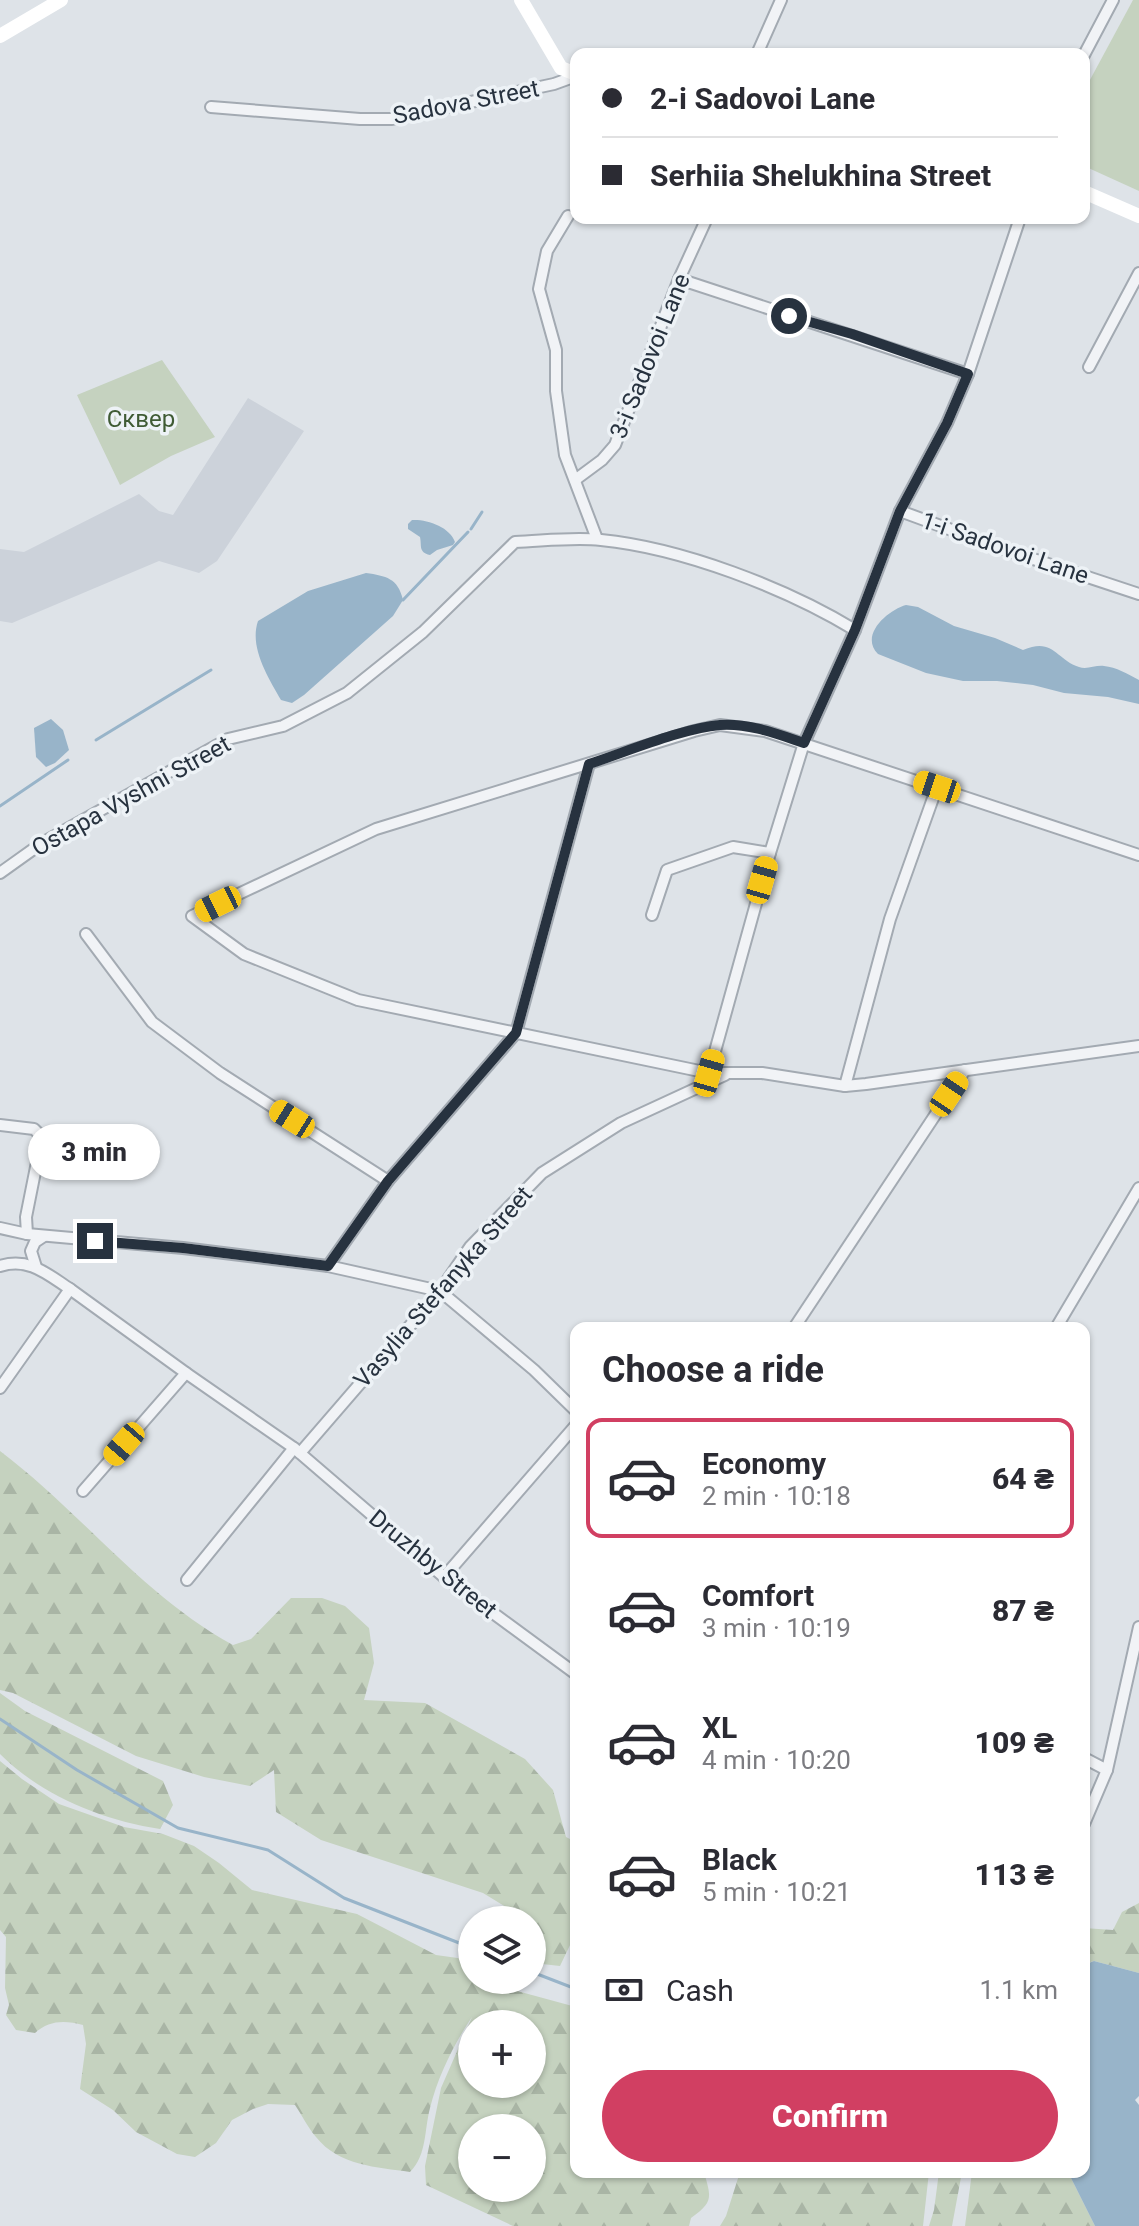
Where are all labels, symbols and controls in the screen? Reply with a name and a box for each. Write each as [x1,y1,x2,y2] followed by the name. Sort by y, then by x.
[391,74,542,130] street label: Sadova Street
[650,81,875,116] text: 2-i Sadovoi Lane
[650,158,991,193] text: Serhiia Shelukhina Street
[604,270,696,442] street label: 3-i Sadovoi Lane
[771,298,807,334] route start
[107,405,175,433] park label: Сквер
[918,506,1092,590] street label: 1-i Sadovoi Lane
[27,730,235,862] street label: Ostapa Vyshni Street
[910,768,964,806] car
[744,854,780,906] car
[191,883,245,925] car
[691,1047,727,1099] car
[926,1067,972,1121] car
[265,1096,319,1142] car
[29,1125,161,1181] callout: 3 min
[61,1137,127,1167] text: 3 min
[348,1181,538,1393] street label: Vasylia Stefanyka Street
[77,1223,113,1259] route end
[602,1349,824,1391] text: Choose a ride
[99,1418,149,1470] car
[606,1442,678,1514] icon: car
[702,1446,826,1481] text: Economy
[992,1461,1054,1496] text: 64 ₴
[702,1481,851,1511] text: 2 min · 10:18
[363,1504,503,1624] street label: Druzhby Street
[606,1574,678,1646] icon: car
[702,1578,814,1613] text: Comfort
[992,1593,1054,1628] text: 87 ₴
[702,1613,851,1643] text: 3 min · 10:19
[606,1706,678,1778] icon: car
[702,1710,737,1745] text: XL
[975,1725,1054,1760] text: 109 ₴
[702,1745,851,1775] text: 4 min · 10:20
[606,1838,678,1910] icon: car
[702,1842,777,1877] text: Black
[975,1857,1054,1892] text: 113 ₴
[702,1877,851,1907] text: 5 min · 10:21
[458,1906,546,2202] map controls
[458,1906,546,1994] button: layers
[602,1968,646,2012] icon: cash
[666,1973,734,2008] text: Cash
[979,1975,1058,2005] text: 1.1 km
[458,2010,546,2098] button: +
[602,2070,1058,2162] button: Confirm
[458,2114,546,2202] button: −

